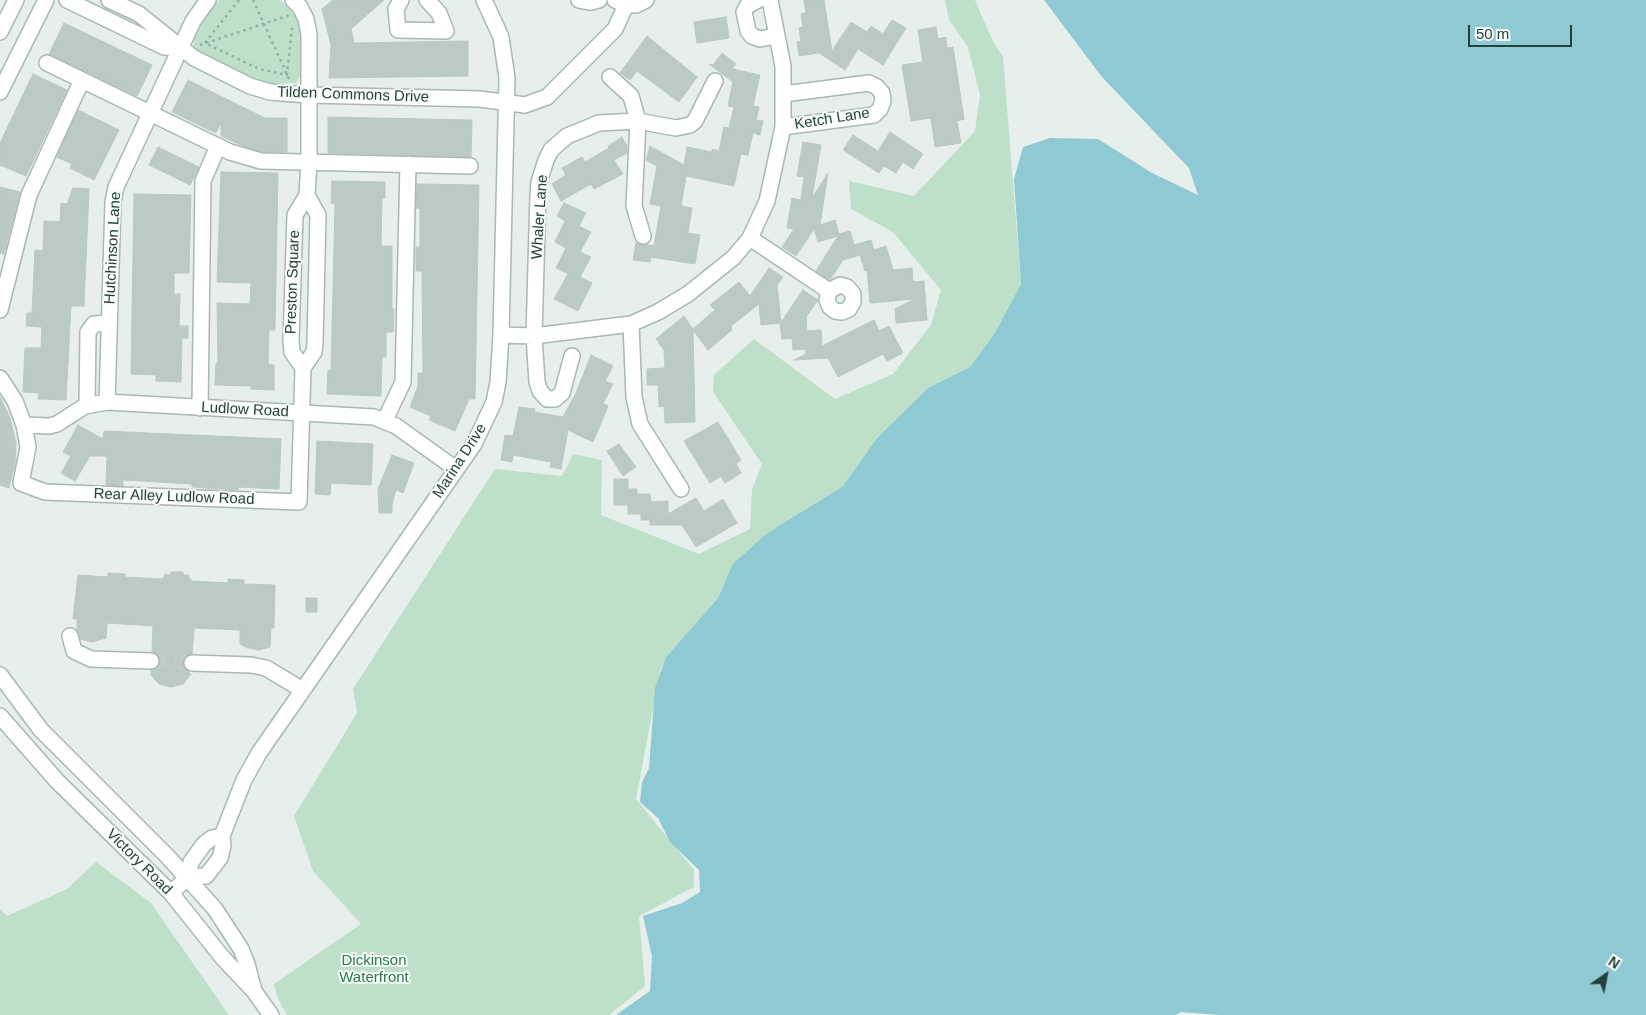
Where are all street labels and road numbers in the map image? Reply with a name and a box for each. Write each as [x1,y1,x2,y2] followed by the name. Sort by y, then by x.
[277,83,429,107] street label: Tilden Commons Drive
[793,104,871,134] street label: Ketch Lane
[528,174,552,260] street label: Whaler Lane
[101,191,125,305] street label: Hutchinson Lane
[282,230,304,334] street label: Preston Square
[201,399,289,421] street label: Ludlow Road
[429,420,491,502] street label: Marina Drive
[93,485,255,509] street label: Rear Alley Ludlow Road
[102,825,176,899] street label: Victory Road

